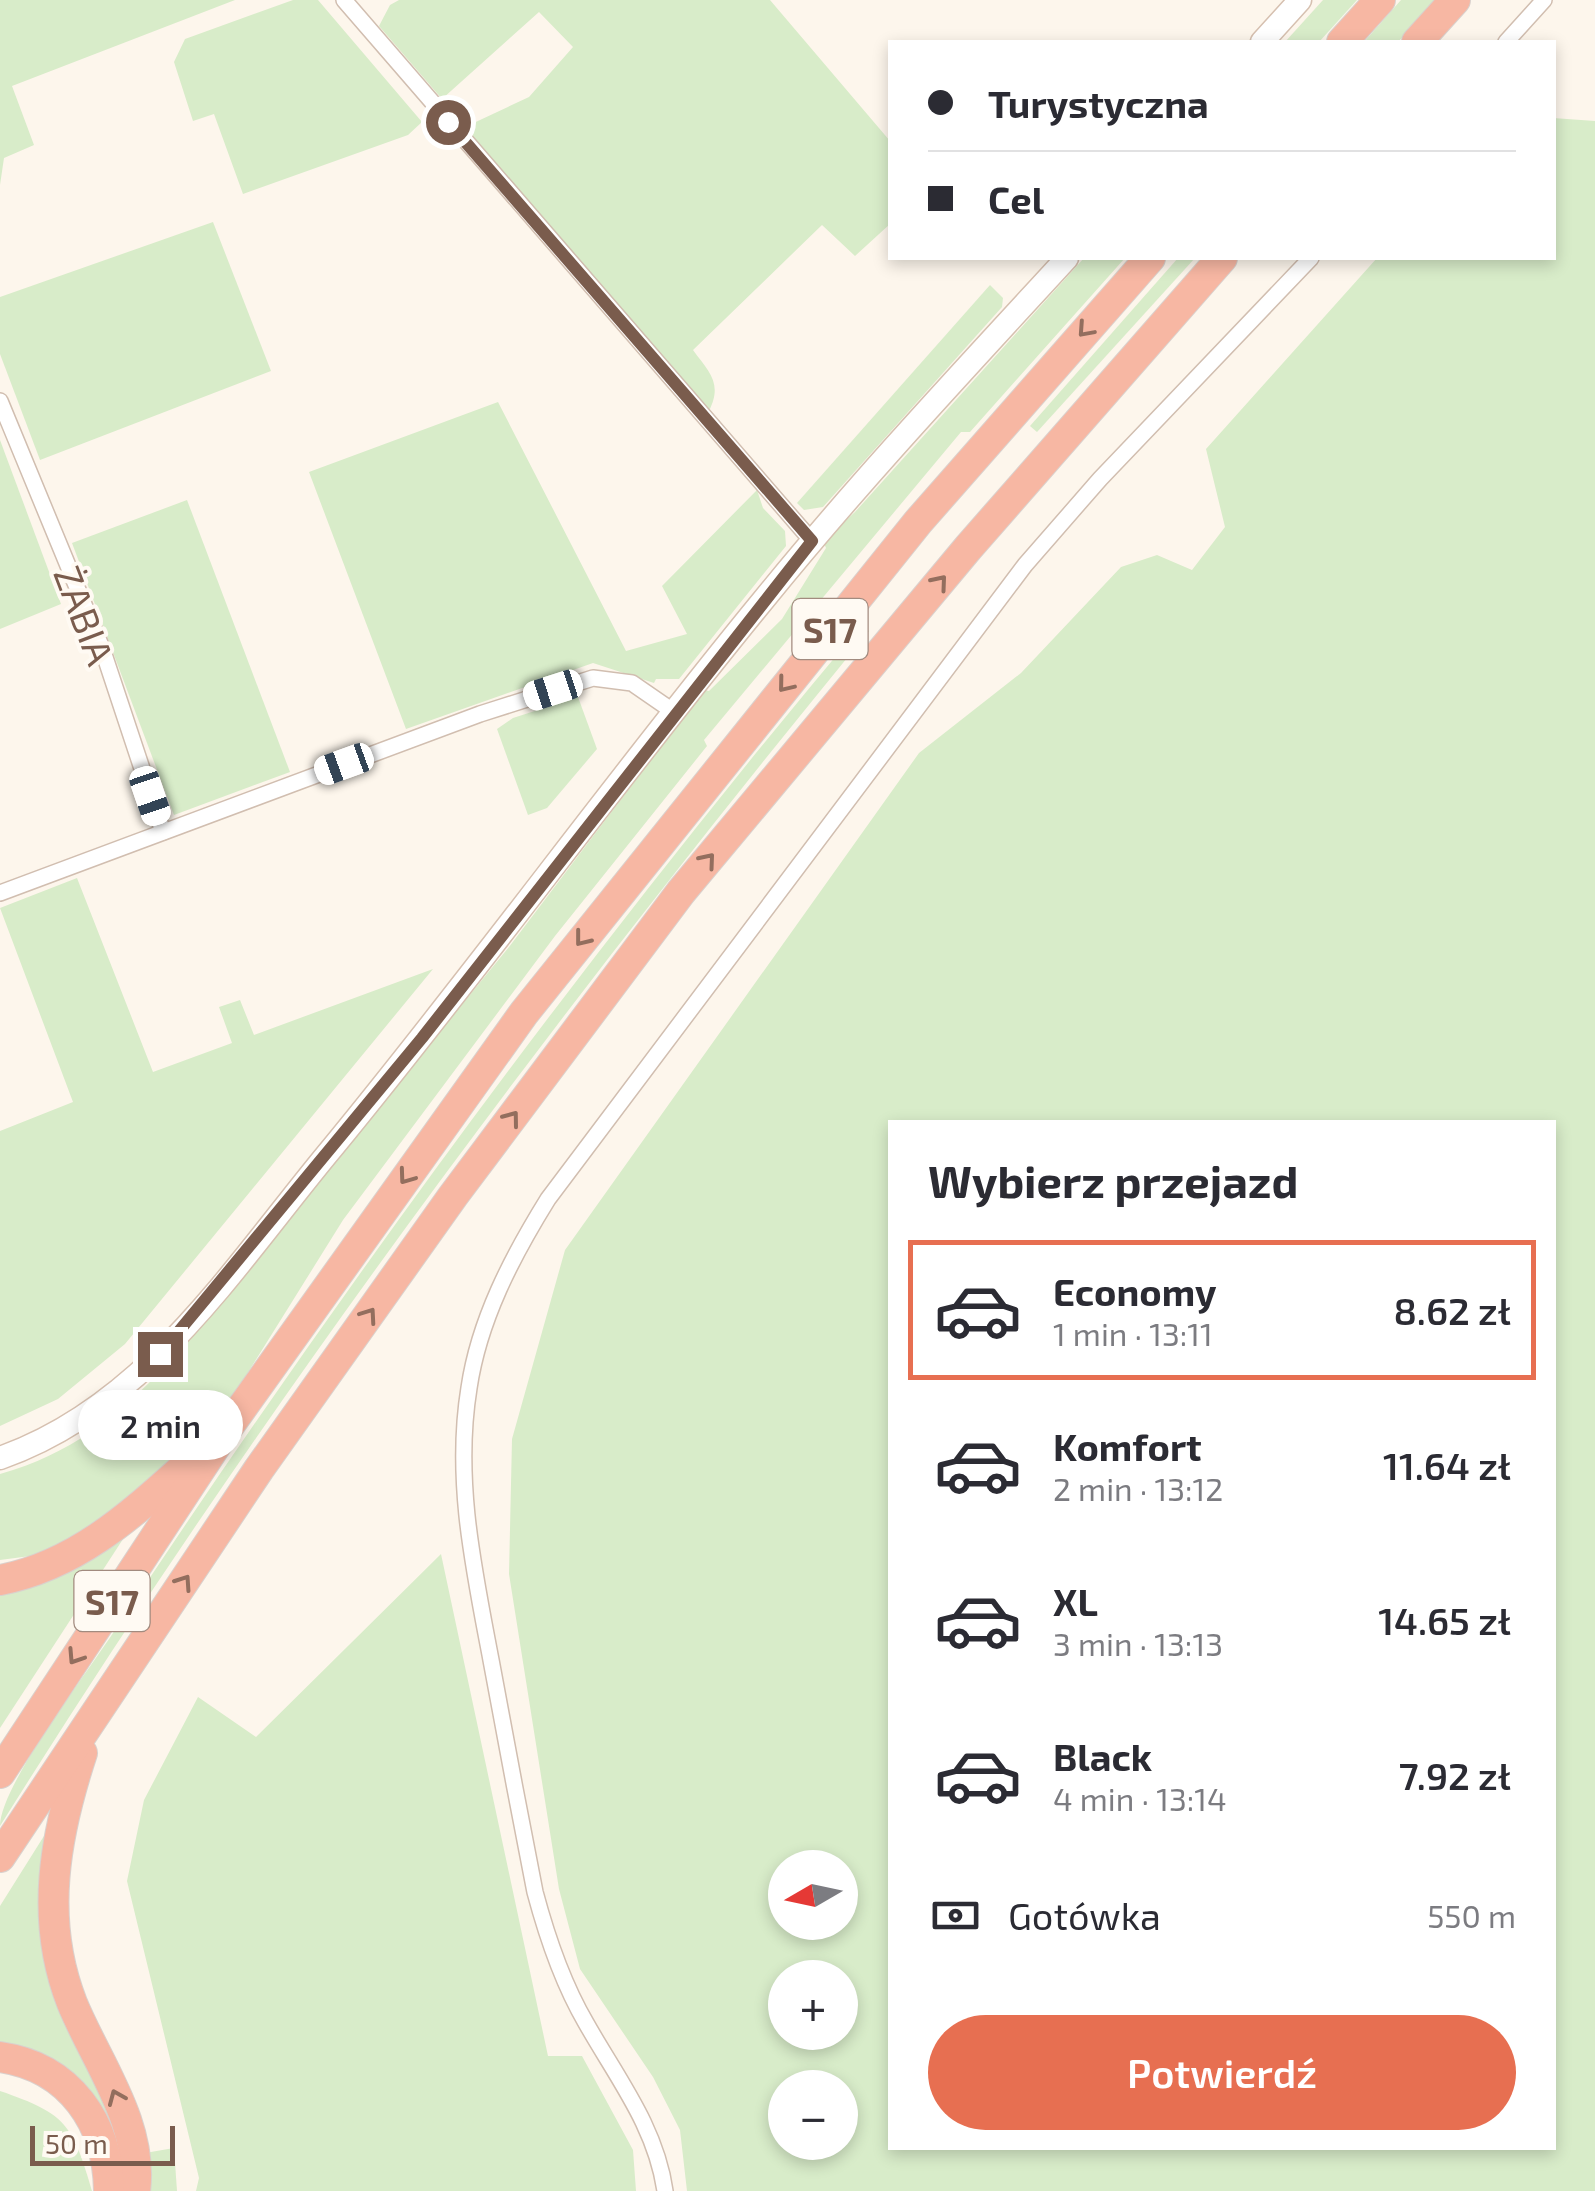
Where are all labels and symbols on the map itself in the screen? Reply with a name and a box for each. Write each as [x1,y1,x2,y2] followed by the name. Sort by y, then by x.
[426,100,471,145] route start
[1079,318,1097,337] one-way arrow
[45,559,125,671] street label: ŻABIA
[928,575,946,593] one-way arrow
[792,599,868,659] road number: S17
[520,666,586,714] car
[779,674,797,692] one-way arrow
[311,740,377,788] car
[126,763,174,829] car
[697,853,715,871] one-way arrow
[576,928,594,946] one-way arrow
[500,1111,517,1129] one-way arrow
[400,1166,418,1185] one-way arrow
[357,1307,375,1326] one-way arrow
[138,1332,183,1377] route end
[78,1389,242,1459] callout: 2 min
[74,1571,150,1631] road number: S17
[172,1575,191,1593] one-way arrow
[69,1646,88,1664] one-way arrow
[768,1850,858,1940] north arrow
[107,2089,127,2107] one-way arrow
[30,2121,175,2166] scale bar

